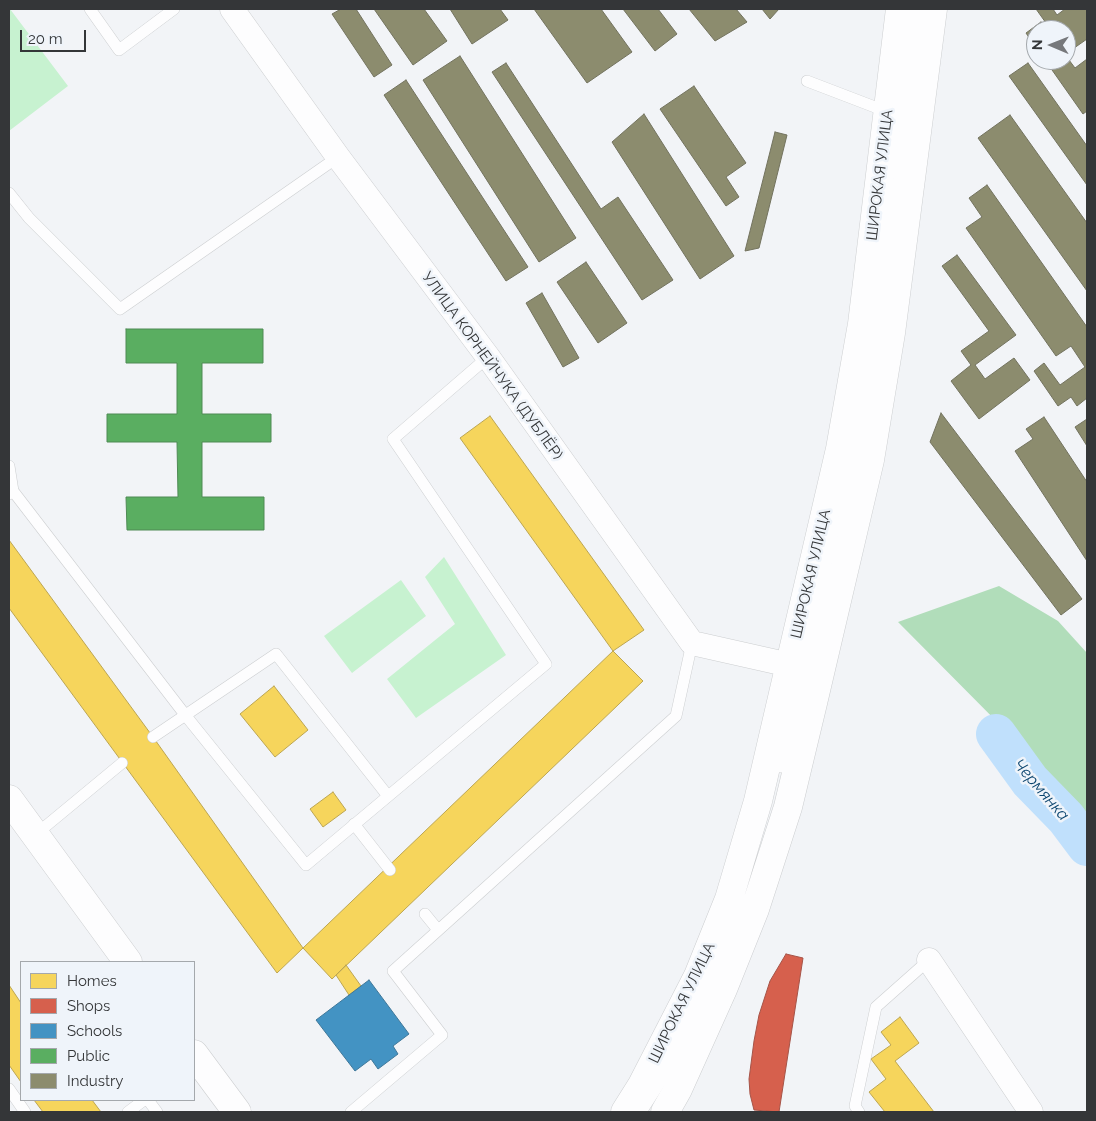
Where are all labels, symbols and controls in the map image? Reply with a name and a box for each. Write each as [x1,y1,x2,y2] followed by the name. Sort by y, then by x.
[22,20,89,52] scale bar
[1026,20,1076,70] north arrow
[28,30,63,48] text: 20 m
[1029,39,1045,50] text: N
[863,108,897,242] street label: ШИРОКАЯ УЛИЦА
[418,269,566,463] street label: УЛИЦА КОРНЕЙЧУКА (ДУБЛЁР)
[787,508,835,640] street label: ШИРОКАЯ УЛИЦА
[1009,755,1073,825] water label: Чермянка
[645,940,719,1066] street label: ШИРОКАЯ УЛИЦА
[20,961,195,1101] legend
[67,972,117,990] text: Homes
[67,997,110,1015] text: Shops
[67,1022,122,1040] text: Schools
[67,1047,110,1065] text: Public
[67,1072,123,1090] text: Industry

